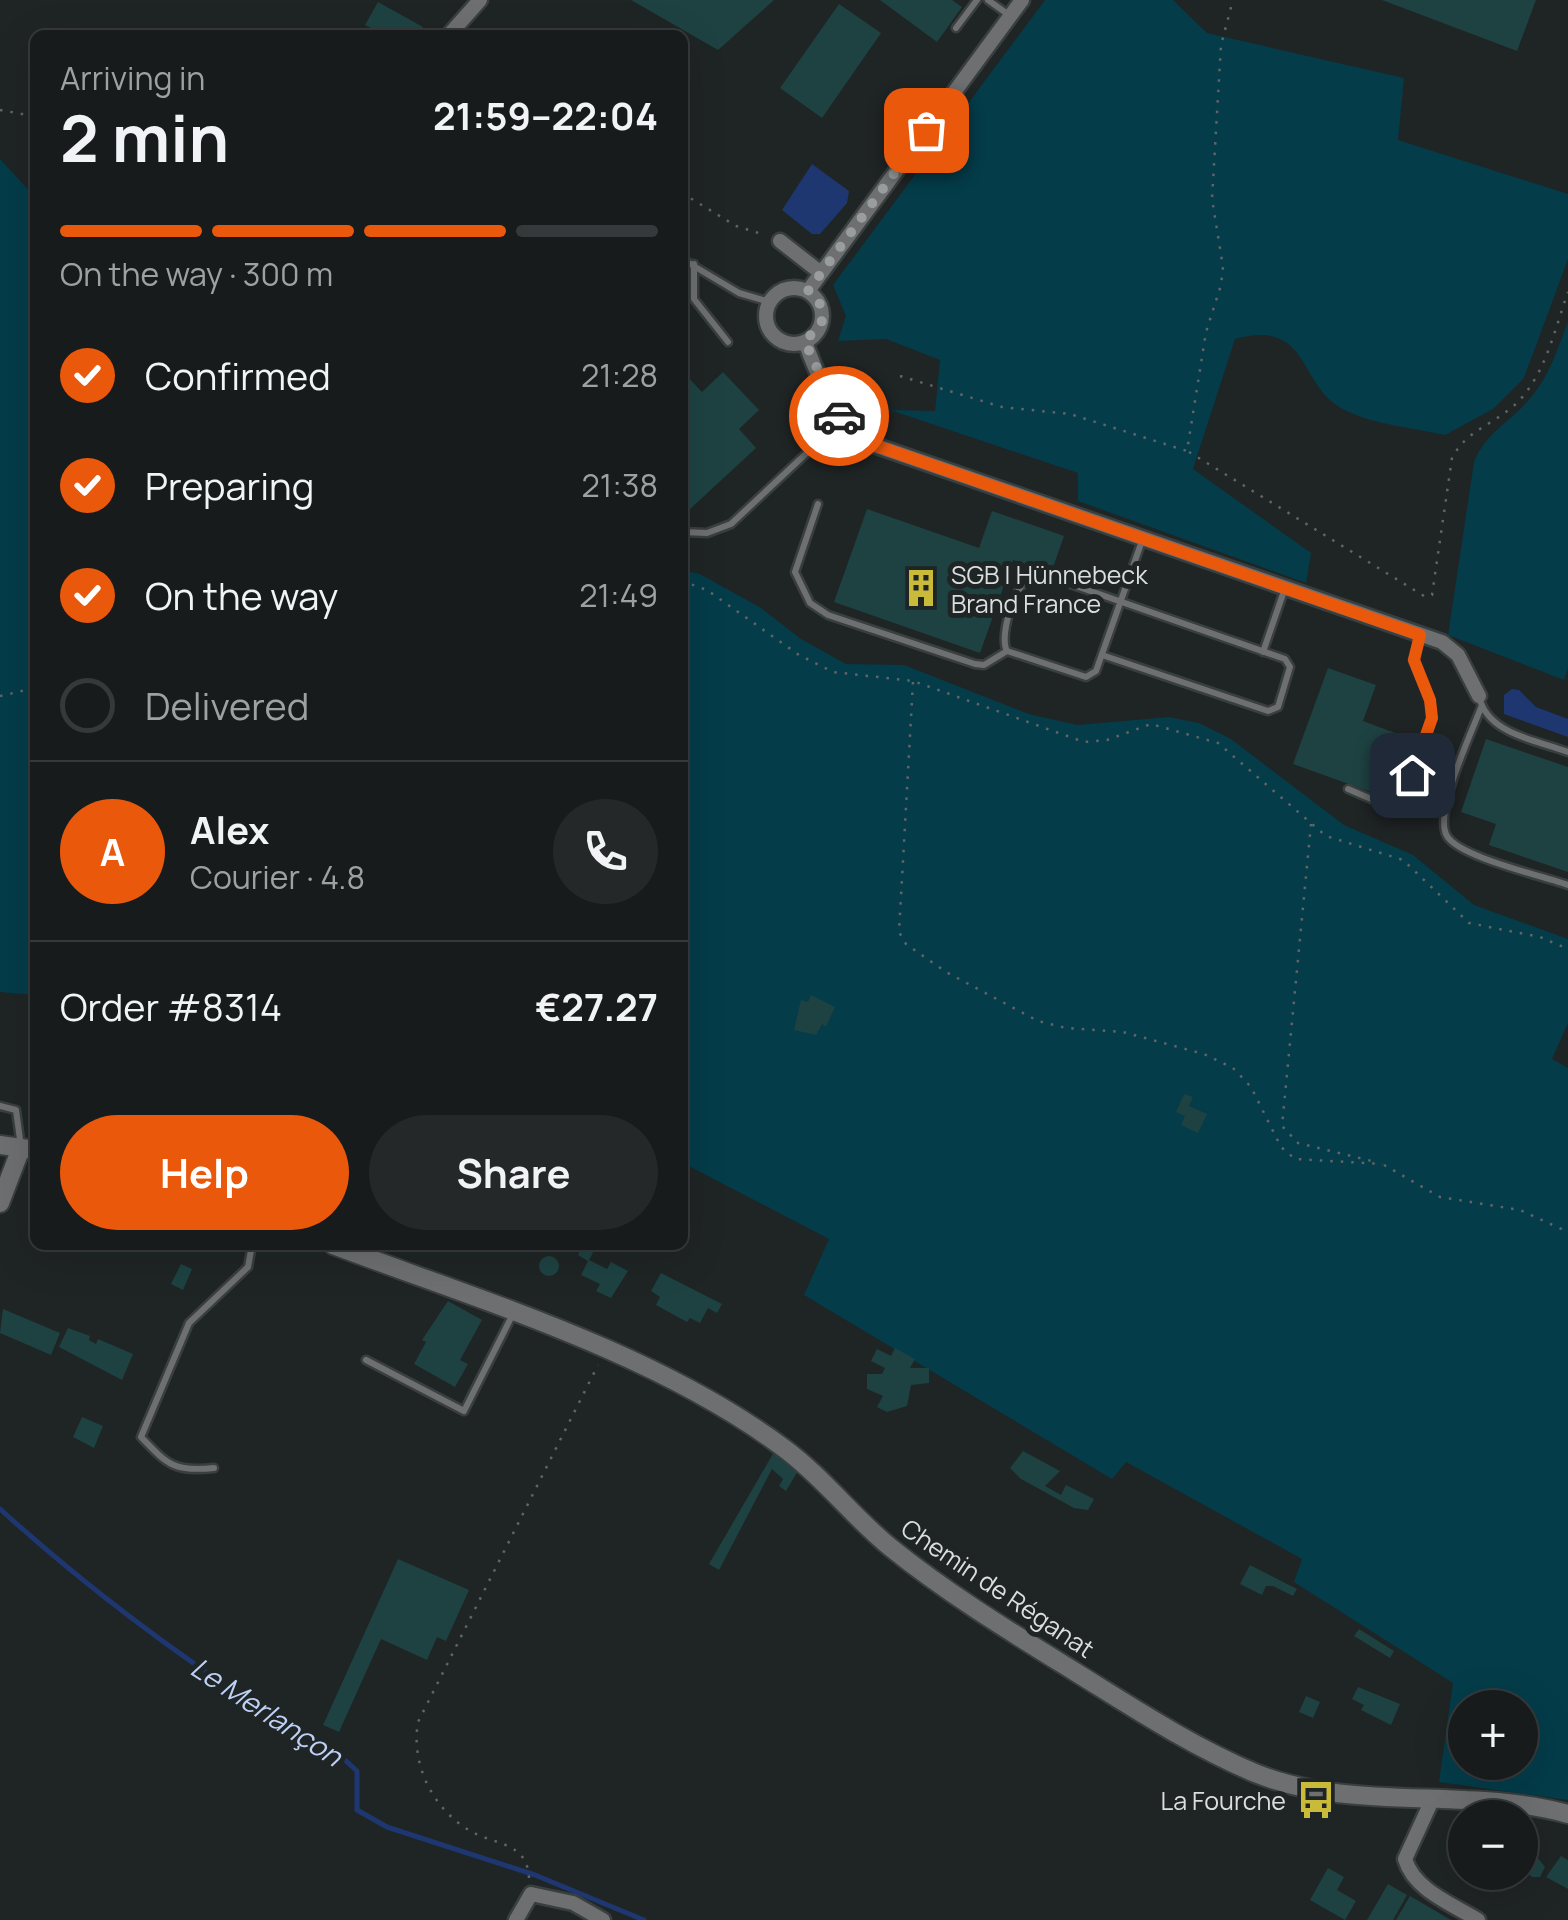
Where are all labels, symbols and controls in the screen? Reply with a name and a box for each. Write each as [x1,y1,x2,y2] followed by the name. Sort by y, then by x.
[60,56,205,100] text: Arriving in
[884,88,969,173] pin
[433,89,658,141] text: 21:59–22:04
[60,93,229,182] text: 2 min
[899,103,954,158] icon: bag
[60,252,333,296] text: On the way · 300 m
[60,348,115,403] icon: check
[145,349,331,401] text: Confirmed
[581,353,658,397] text: 21:28
[789,366,889,466] courier
[812,389,867,444] icon: car
[60,458,115,513] icon: check
[145,459,314,511] text: Preparing
[581,463,658,507] text: 21:38
[951,557,1148,621] place label: SGB | Hünnebeck Brand France
[900,567,942,609] building icon: SGB | Hünnebeck Brand France
[60,568,115,623] icon: check
[145,569,338,621] text: On the way
[579,573,658,617] text: 21:49
[145,679,309,731] text: Delivered
[1370,733,1455,818] pin
[1385,748,1440,803] icon: home
[553,799,658,904] button: phone
[190,803,269,855] text: Alex
[100,825,125,877] text: A
[190,855,365,899] text: Courier · 4.8
[60,980,282,1032] text: Order #8314
[535,980,658,1032] text: €27.27
[60,1115,349,1230] button: Help
[369,1115,658,1230] button: Share
[894,1510,1102,1666] street label: Chemin de Réganat
[184,1648,351,1775] water label: Le Merlançon
[1448,1690,1538,1890] map controls
[1448,1690,1538,1780] button: +
[1295,1779,1337,1821] bus stop icon: La Fourche
[1160,1783,1286,1818] place label: La Fourche
[1448,1800,1538,1890] button: −

